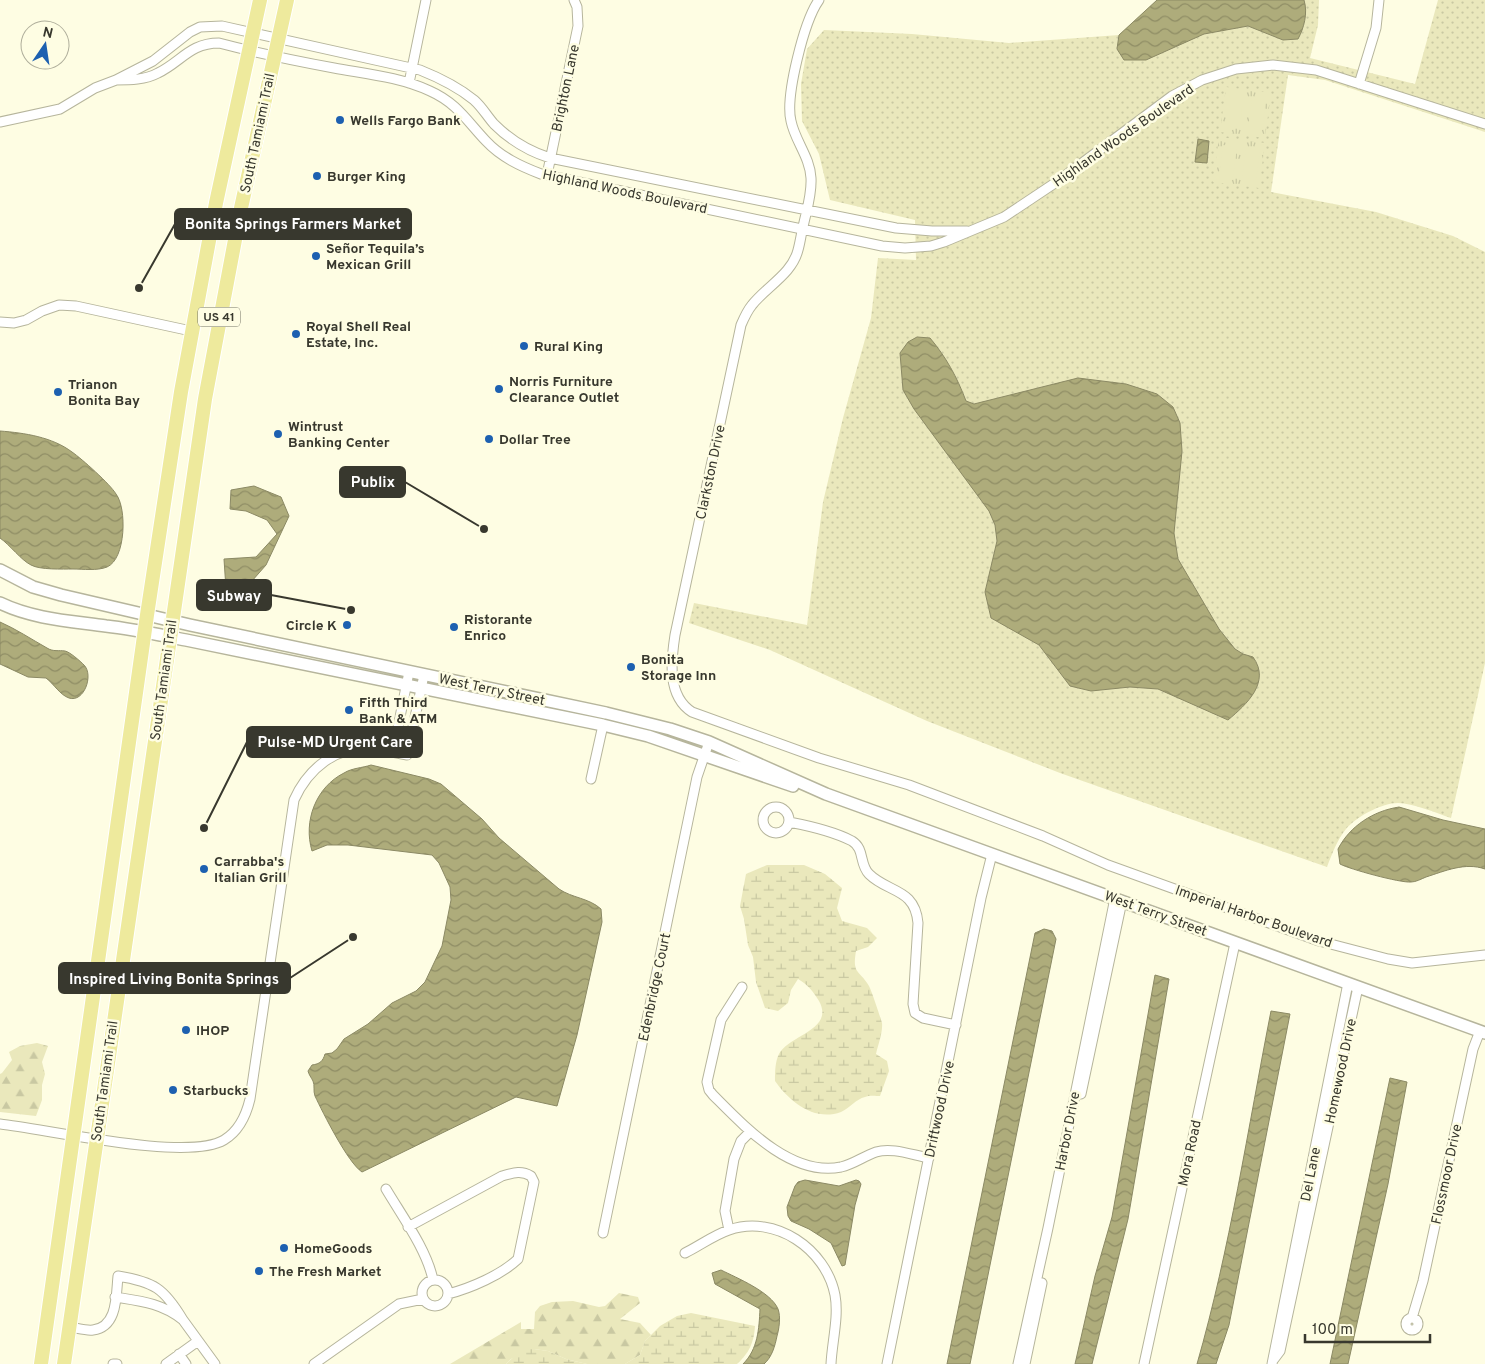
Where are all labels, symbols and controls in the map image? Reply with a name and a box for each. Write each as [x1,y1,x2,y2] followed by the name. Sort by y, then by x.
[20,20,70,70] north arrow
[41,24,54,43] text: N
[549,43,584,133] street label: Brighton Lane
[237,72,279,195] street label: South Tamiami Trail
[1050,81,1198,191] street label: Highland Woods Boulevard
[350,113,461,130] place label: Wells Fargo Bank
[334,114,346,126] marker: Wells Fargo Bank
[541,167,709,218] street label: Highland Woods Boulevard
[327,169,406,186] place label: Burger King
[311,170,323,182] marker: Burger King
[175,209,411,239] callout: Bonita Springs Farmers Market
[185,216,401,235] text: Bonita Springs Farmers Market
[326,241,425,274] place label: Señor Tequila’s Mexican Grill
[310,250,322,262] marker: Señor Tequila’s Mexican Grill
[198,308,240,326] road number: US 41
[306,319,411,352] place label: Royal Shell Real Estate, Inc.
[290,328,302,340] marker: Royal Shell Real Estate, Inc.
[534,339,603,356] place label: Rural King
[518,340,530,352] marker: Rural King
[509,374,619,407] place label: Norris Furniture Clearance Outlet
[68,377,140,410] place label: Trianon Bonita Bay
[493,383,505,395] marker: Norris Furniture Clearance Outlet
[52,386,64,398] marker: Trianon Bonita Bay
[288,419,390,452] place label: Wintrust Banking Center
[693,423,730,521] street label: Clarkston Drive
[272,428,284,440] marker: Wintrust Banking Center
[499,432,571,449] place label: Dollar Tree
[483,433,495,445] marker: Dollar Tree
[340,467,405,497] callout: Publix
[351,474,396,493] text: Publix
[197,580,271,610] callout: Subway
[207,588,262,607] text: Subway
[464,612,533,645] place label: Ristorante Enrico
[286,618,337,635] place label: Circle K
[148,619,181,742] street label: South Tamiami Trail
[341,619,353,631] marker: Circle K
[448,621,460,633] marker: Ristorante Enrico
[641,652,716,685] place label: Bonita Storage Inn
[625,661,637,673] marker: Bonita Storage Inn
[437,671,546,710] street label: West Terry Street
[359,695,437,728] place label: Fifth Third Bank & ATM
[343,704,355,716] marker: Fifth Third Bank & ATM
[247,727,422,757] callout: Pulse-MD Urgent Care
[257,734,413,753] text: Pulse-MD Urgent Care
[214,854,286,887] place label: Carrabba's Italian Grill
[198,863,210,875] marker: Carrabba's Italian Grill
[1173,882,1334,952] street label: Imperial Harbor Boulevard
[1102,888,1209,941] street label: West Terry Street
[636,932,675,1043] street label: Edenbridge Court
[59,963,290,993] callout: Inspired Living Bonita Springs
[69,971,279,990] text: Inspired Living Bonita Springs
[1322,1017,1361,1126] street label: Homewood Drive
[89,1020,122,1143] street label: South Tamiami Trail
[196,1023,229,1040] place label: IHOP
[180,1024,192,1036] marker: IHOP
[922,1059,959,1159] street label: Driftwood Drive
[183,1083,249,1100] place label: Starbucks
[167,1084,179,1096] marker: Starbucks
[1052,1090,1084,1172] street label: Harbor Drive
[1175,1119,1206,1188] street label: Mora Road
[1429,1123,1466,1226] street label: Flossmoor Drive
[1298,1146,1325,1203] street label: Del Lane
[294,1241,373,1258] place label: HomeGoods
[278,1242,290,1254] marker: HomeGoods
[269,1264,382,1281] place label: The Fresh Market
[253,1265,265,1277] marker: The Fresh Market
[1305,1312,1430,1344] scale bar
[1312,1321,1353,1340] text: 100 m

